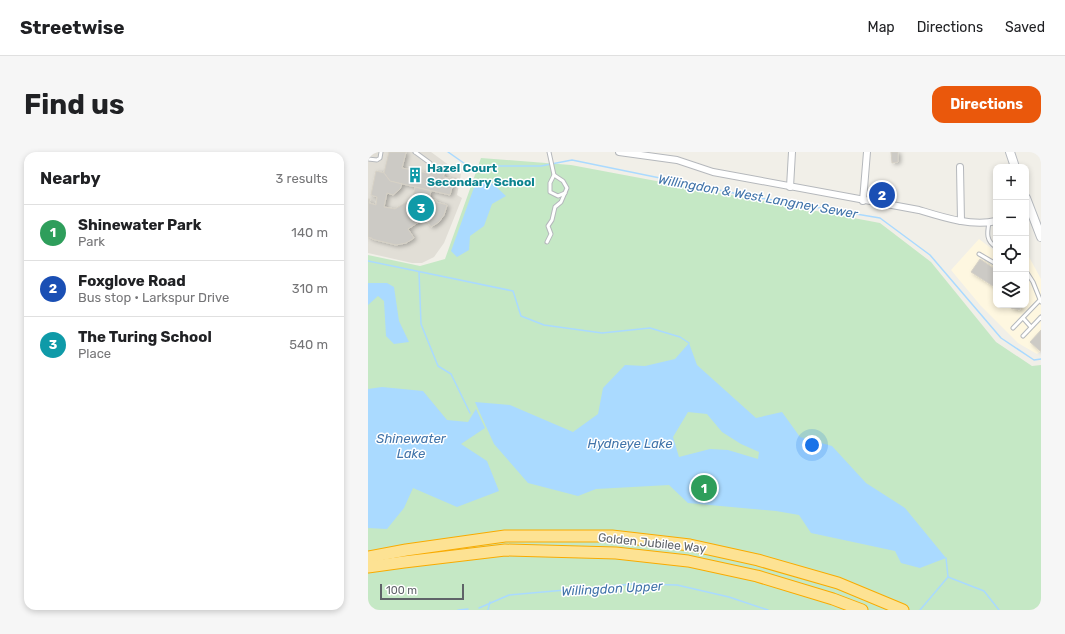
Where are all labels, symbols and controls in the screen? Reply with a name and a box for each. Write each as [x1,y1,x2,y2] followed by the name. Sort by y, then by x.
[20,16,125,39] text: Streetwise
[868,19,895,36] text: Map
[917,19,983,36] text: Directions
[1005,19,1045,36] text: Saved
[932,86,1041,123] button: Directions
[24,88,124,121] text: Find us
[427,161,535,189] place label: Hazel Court Secondary School
[993,164,1029,308] map controls
[993,164,1029,200] button: +
[406,166,424,184] building icon: Hazel Court Secondary School
[40,168,101,188] text: Nearby
[276,171,328,186] text: 3 results
[657,172,860,223] water label: Willingdon & West Langney Sewer
[869,180,895,210] pin: 2
[408,193,434,223] pin: 3
[993,200,1029,236] button: −
[78,216,201,234] text: Shinewater Park
[50,225,56,240] text: 1
[291,225,328,240] text: 140 m
[78,234,105,249] text: Park
[993,236,1029,272] button: locate
[78,272,186,290] text: Foxglove Road
[993,272,1029,308] button: layers
[49,281,57,296] text: 2
[292,281,328,296] text: 310 m
[78,290,229,305] text: Bus stop · Larkspur Drive
[78,328,212,346] text: The Turing School
[49,337,57,352] text: 3
[289,337,328,352] text: 540 m
[78,346,111,361] text: Place
[376,431,447,461] water label: Shinewater Lake
[802,435,822,455] your location
[588,436,672,451] water label: Hydneye Lake
[691,473,717,503] pin: 1
[597,530,707,556] street label: Golden Jubilee Way
[561,578,664,600] water label: Willingdon Upper
[380,582,464,601] scale bar
[386,584,417,597] text: 100 m

